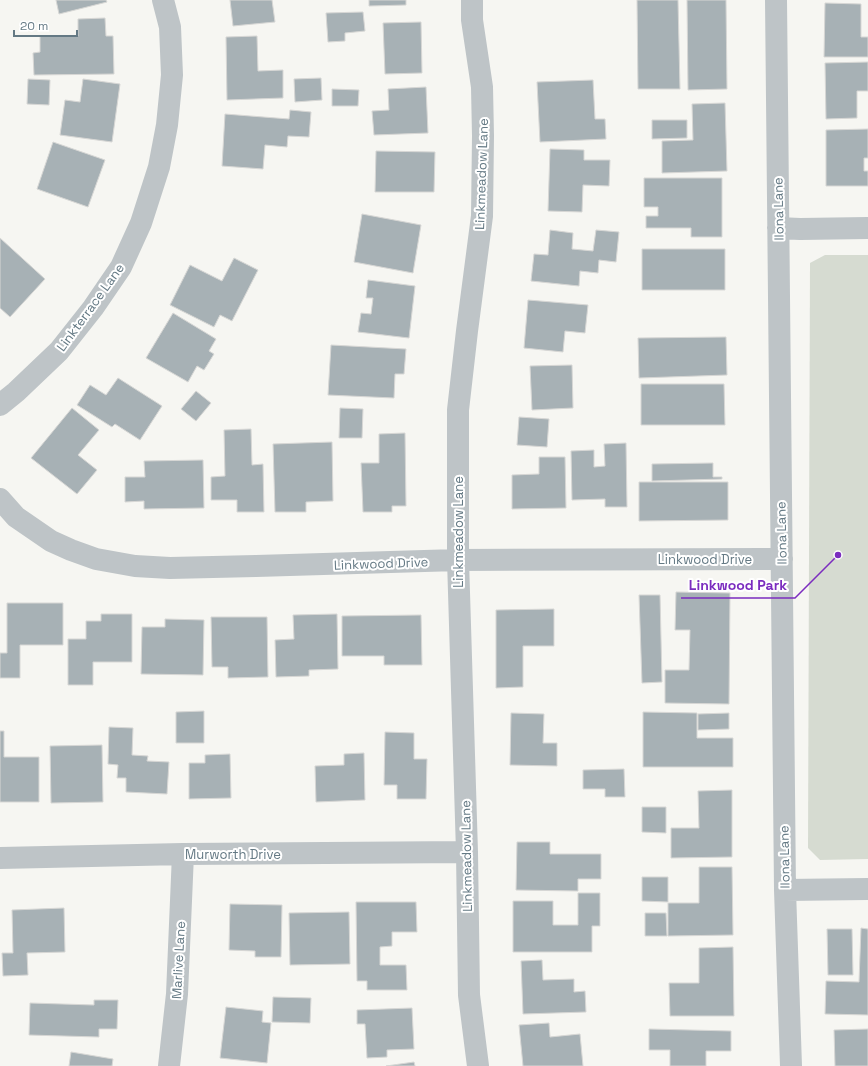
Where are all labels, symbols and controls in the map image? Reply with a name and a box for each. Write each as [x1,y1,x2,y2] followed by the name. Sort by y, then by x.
[14,12,77,38] scale bar
[20,18,48,34] text: 20 m
[471,118,492,230] street label: Linkmeadow Lane
[769,177,788,241] street label: Ilona Lane
[53,260,128,355] street label: Linkterrace Lane
[450,476,467,588] street label: Linkmeadow Lane
[772,501,791,565] street label: Ilona Lane
[658,551,752,568] street label: Linkwood Drive
[334,553,429,574] street label: Linkwood Drive
[681,572,795,598] callout: Linkwood Park
[689,576,787,594] text: Linkwood Park
[457,800,476,912] street label: Linkmeadow Lane
[775,825,794,889] street label: Ilona Lane
[185,846,281,863] street label: Murworth Drive
[168,921,189,999] street label: Marlive Lane

